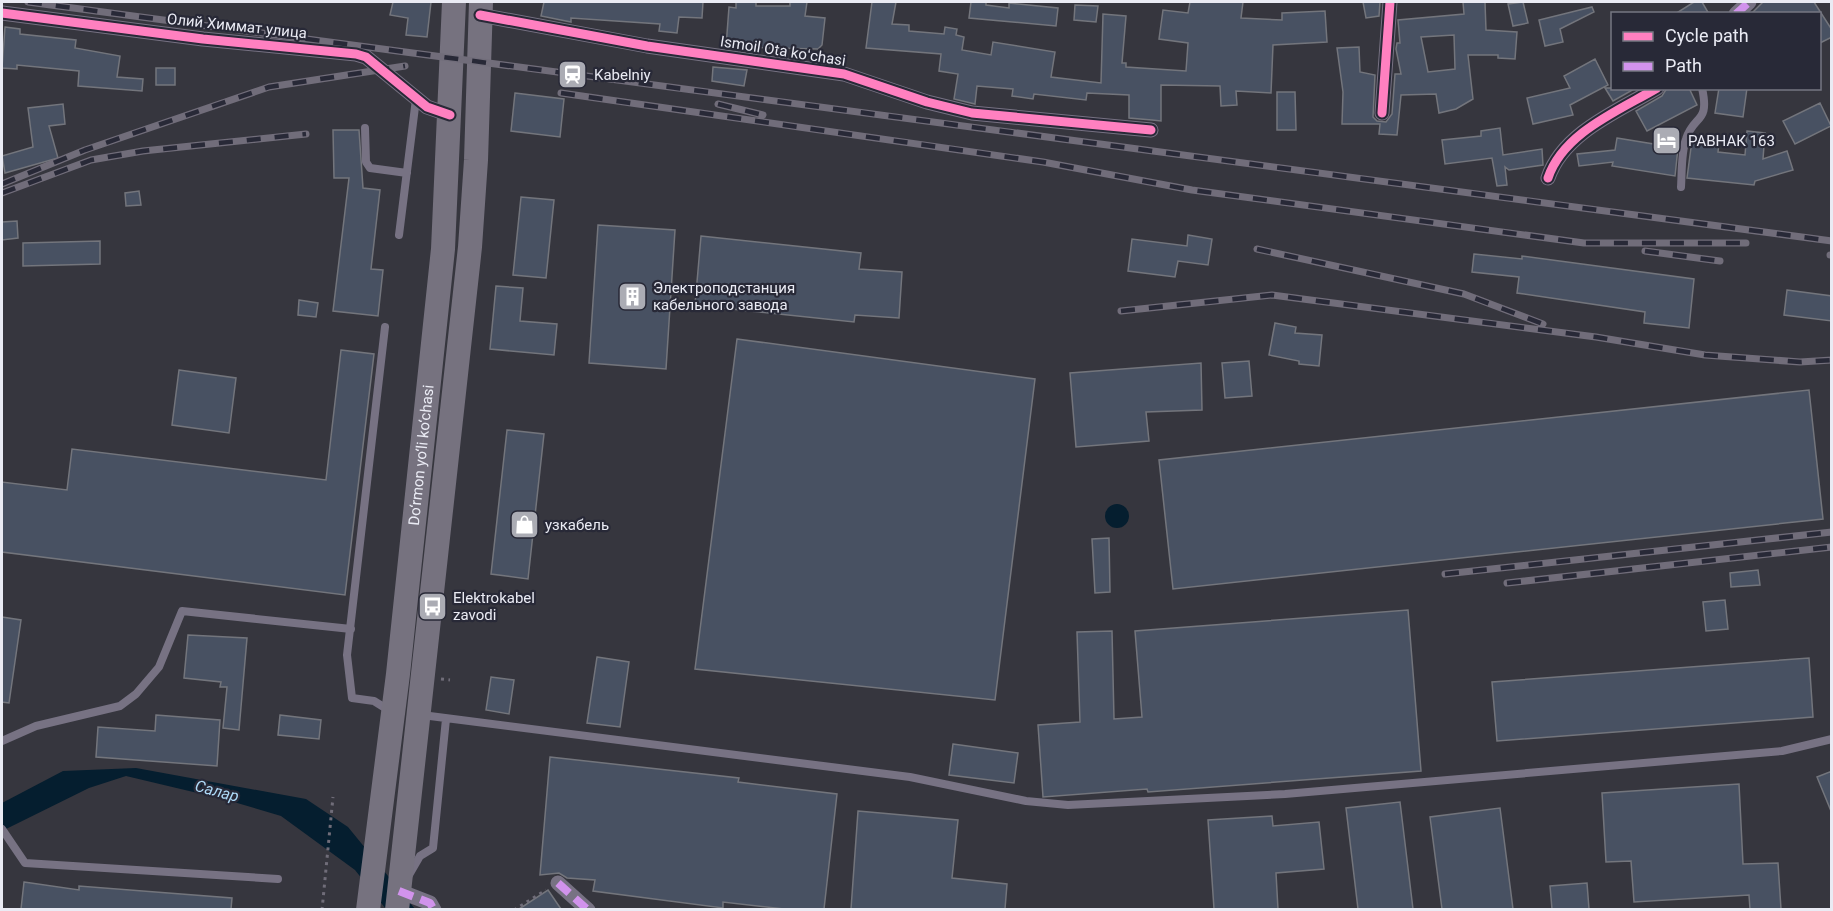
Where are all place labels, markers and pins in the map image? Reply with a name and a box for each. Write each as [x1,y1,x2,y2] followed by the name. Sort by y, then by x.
[557,59,589,91] station icon: Kabelniy
[594,66,651,84] place label: Kabelniy
[1651,125,1683,157] hotel icon: РАВНАК 163
[1688,132,1775,150] place label: РАВНАК 163
[653,279,795,314] place label: Электроподстанция кабельного завода
[616,281,648,313] building icon: Электроподстанция кабельного завода
[508,509,540,541] shop icon: узкабель
[545,516,609,534] place label: узкабель
[453,589,535,624] place label: Elektrokabel zavodi
[416,591,448,623] bus stop icon: Elektrokabel zavodi

